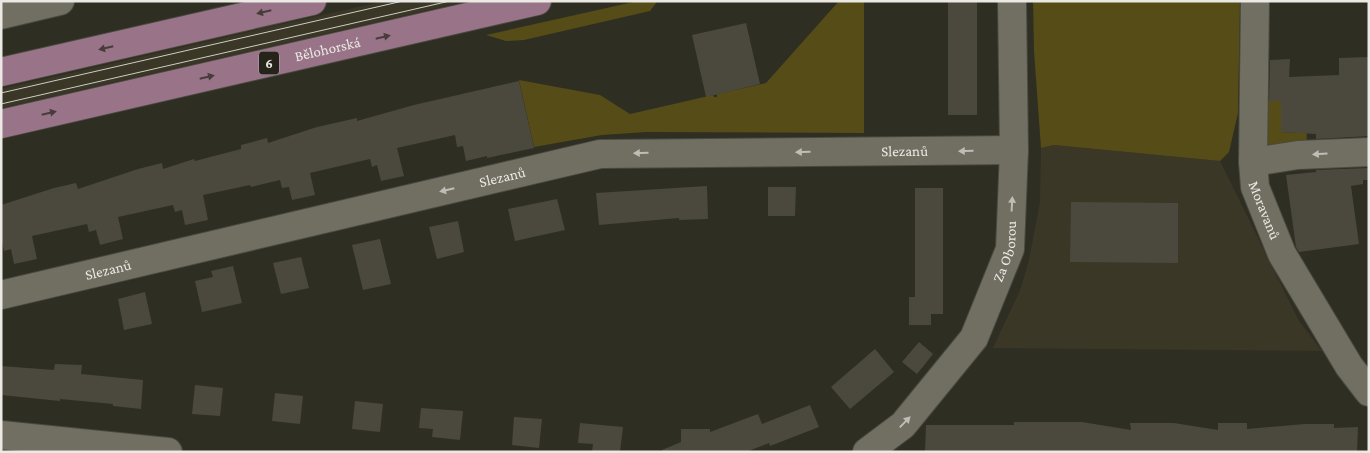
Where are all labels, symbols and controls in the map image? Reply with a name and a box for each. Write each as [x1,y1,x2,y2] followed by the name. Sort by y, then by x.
[256,8,272,16] one-way arrow
[375,33,390,41] one-way arrow
[293,34,362,64] street label: Bělohorská
[98,44,113,52] one-way arrow
[259,52,279,74] road number: 6
[200,73,215,81] one-way arrow
[41,109,56,117] one-way arrow
[881,143,928,159] street label: Slezanů
[957,147,973,155] one-way arrow
[795,148,811,156] one-way arrow
[633,150,649,158] one-way arrow
[1312,150,1328,158] one-way arrow
[478,164,527,190] street label: Slezanů
[1245,179,1283,242] street label: Moravanů
[440,186,455,194] one-way arrow
[1008,196,1016,212] one-way arrow
[989,220,1019,284] street label: Za Oborou
[83,257,133,283] street label: Slezanů
[899,416,911,428] one-way arrow

